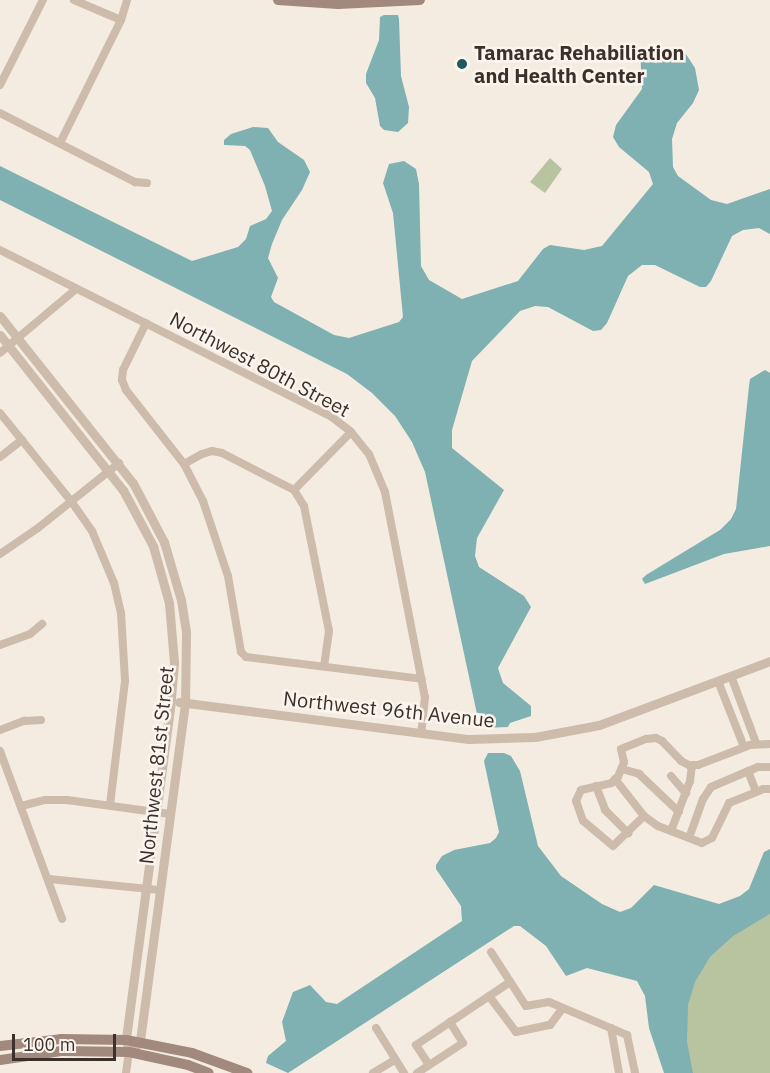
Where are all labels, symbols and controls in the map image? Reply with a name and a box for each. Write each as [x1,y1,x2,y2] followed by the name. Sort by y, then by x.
[474,40,684,87] place label: Tamarac Rehabiliation and Health Center
[455,57,469,71] marker: Tamarac Rehabiliation and Health Center
[166,306,354,422] street label: Northwest 80th Street
[134,665,178,865] street label: Northwest 81st Street
[282,686,496,732] street label: Northwest 96th Avenue
[15,1022,118,1060] scale bar
[23,1033,75,1056] text: 100 m

